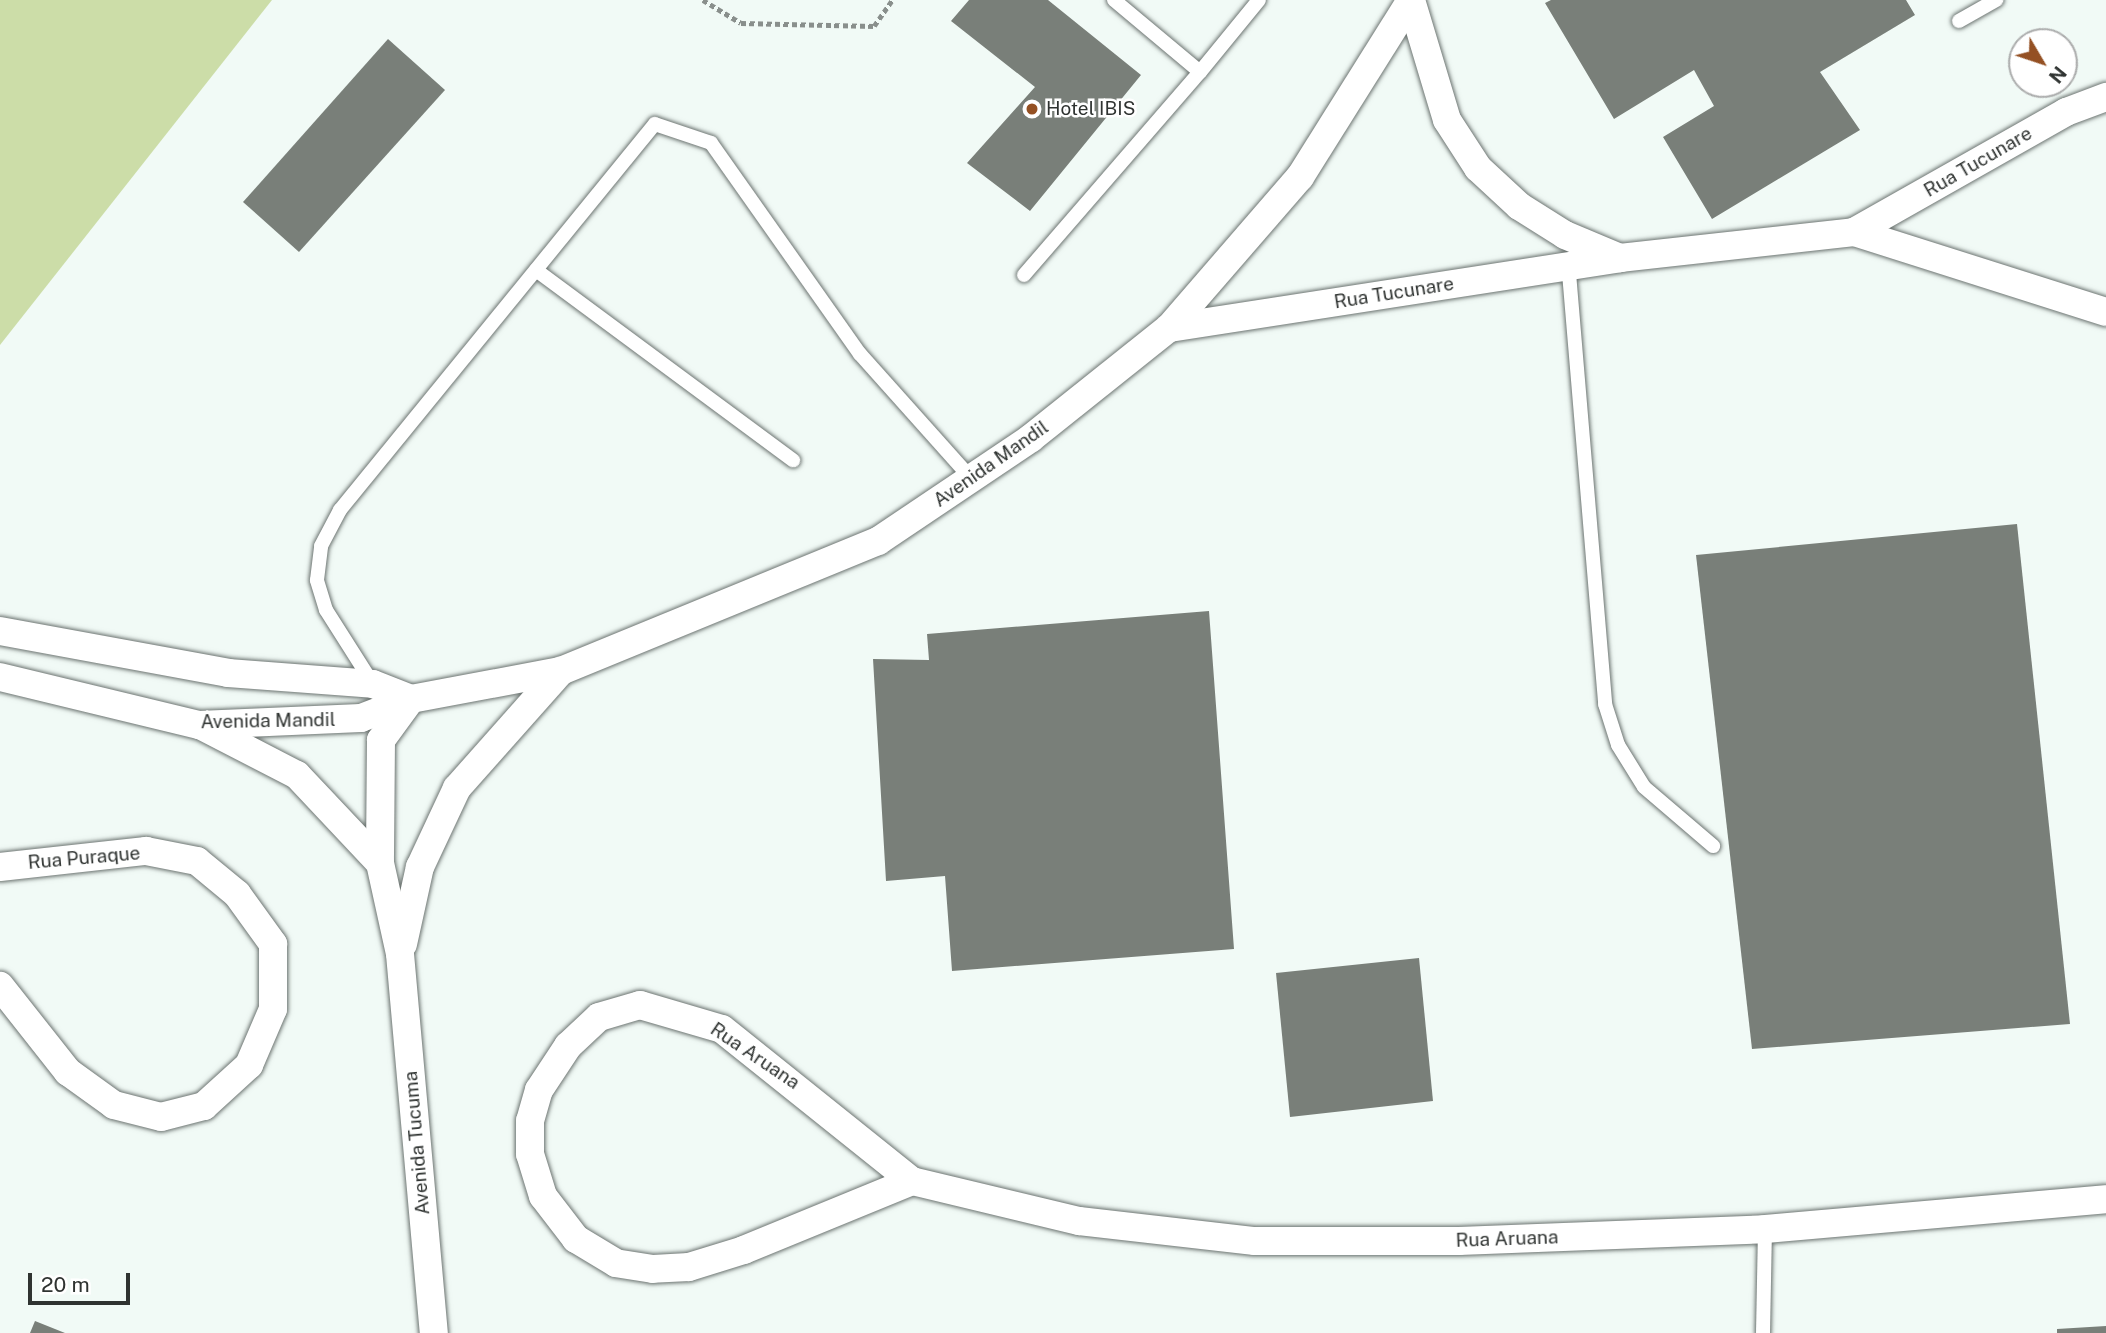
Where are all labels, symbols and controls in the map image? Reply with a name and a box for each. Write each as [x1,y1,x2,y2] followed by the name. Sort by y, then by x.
[2008,28,2078,98] north arrow
[2045,62,2071,88] text: N
[1046,98,1135,120] place label: Hotel IBIS
[1024,101,1040,117] marker: Hotel IBIS
[1920,122,2036,202] street label: Rua Tucunare
[1332,272,1456,314] street label: Rua Tucunare
[929,416,1053,512] street label: Avenida Mandil
[200,708,336,734] street label: Avenida Mandil
[27,842,141,874] street label: Rua Puraque
[706,1018,804,1094] street label: Rua Aruana
[399,1070,435,1216] street label: Avenida Tucuma
[1455,1226,1559,1252] street label: Rua Aruana
[32,1260,133,1304] scale bar
[41,1272,90,1297] text: 20 m

